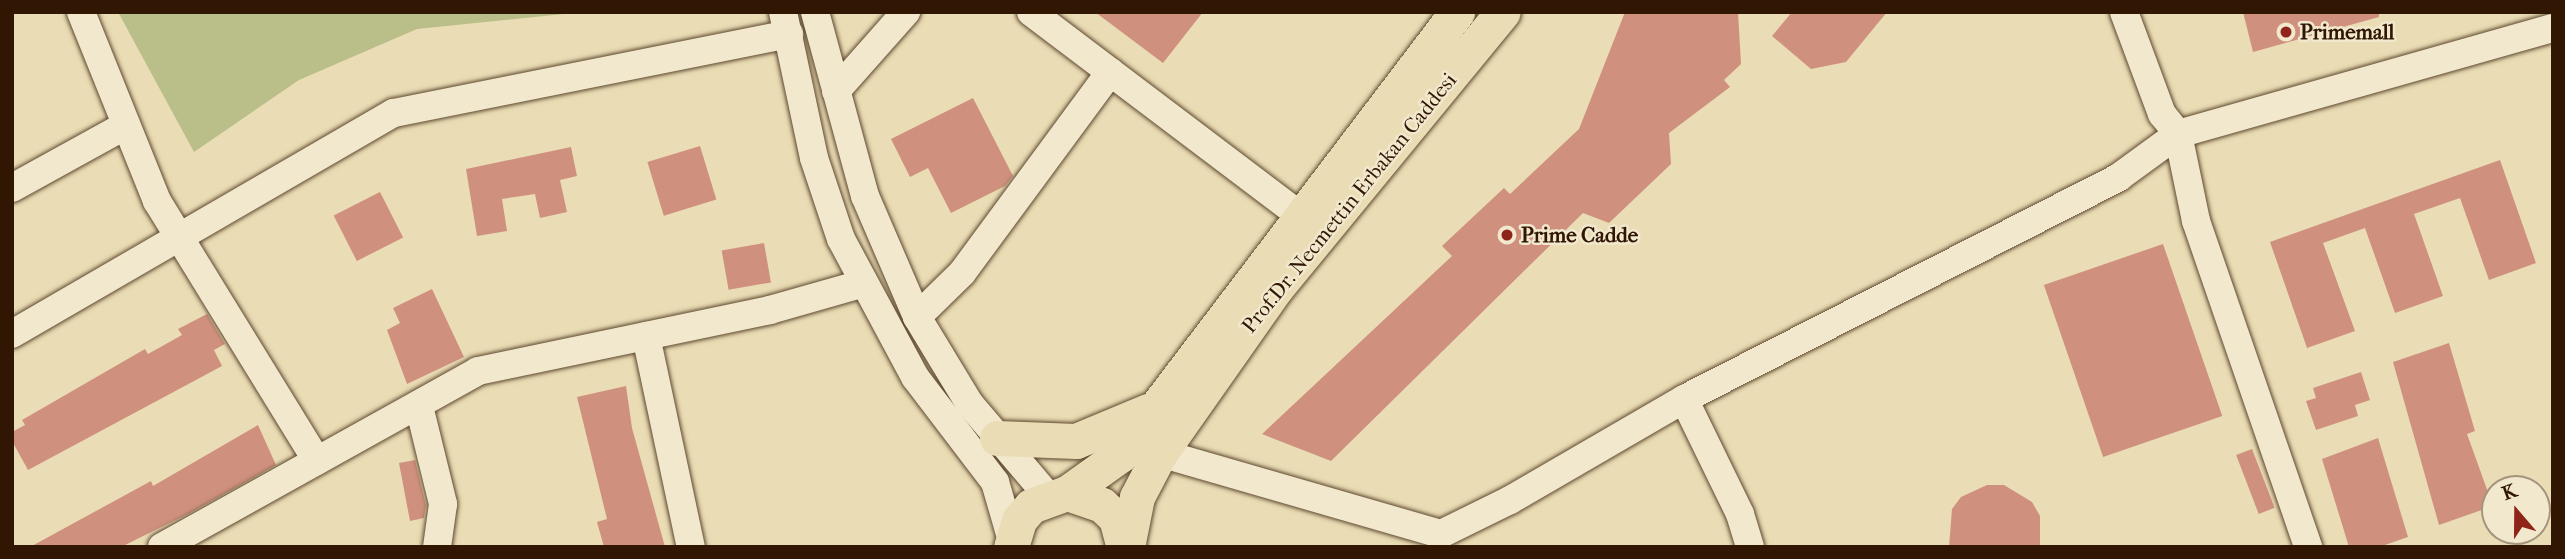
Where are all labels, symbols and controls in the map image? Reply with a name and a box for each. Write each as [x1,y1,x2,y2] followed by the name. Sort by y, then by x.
[2300,19,2394,45] place label: Primemall
[2278,24,2294,40] marker: Primemall
[1236,68,1462,338] street label: Prof.Dr. Necmettin Erbakan Caddesi
[1521,222,1638,248] place label: Prime Cadde
[1499,227,1515,243] marker: Prime Cadde
[2481,475,2551,545] north arrow
[2499,479,2520,505] text: K

